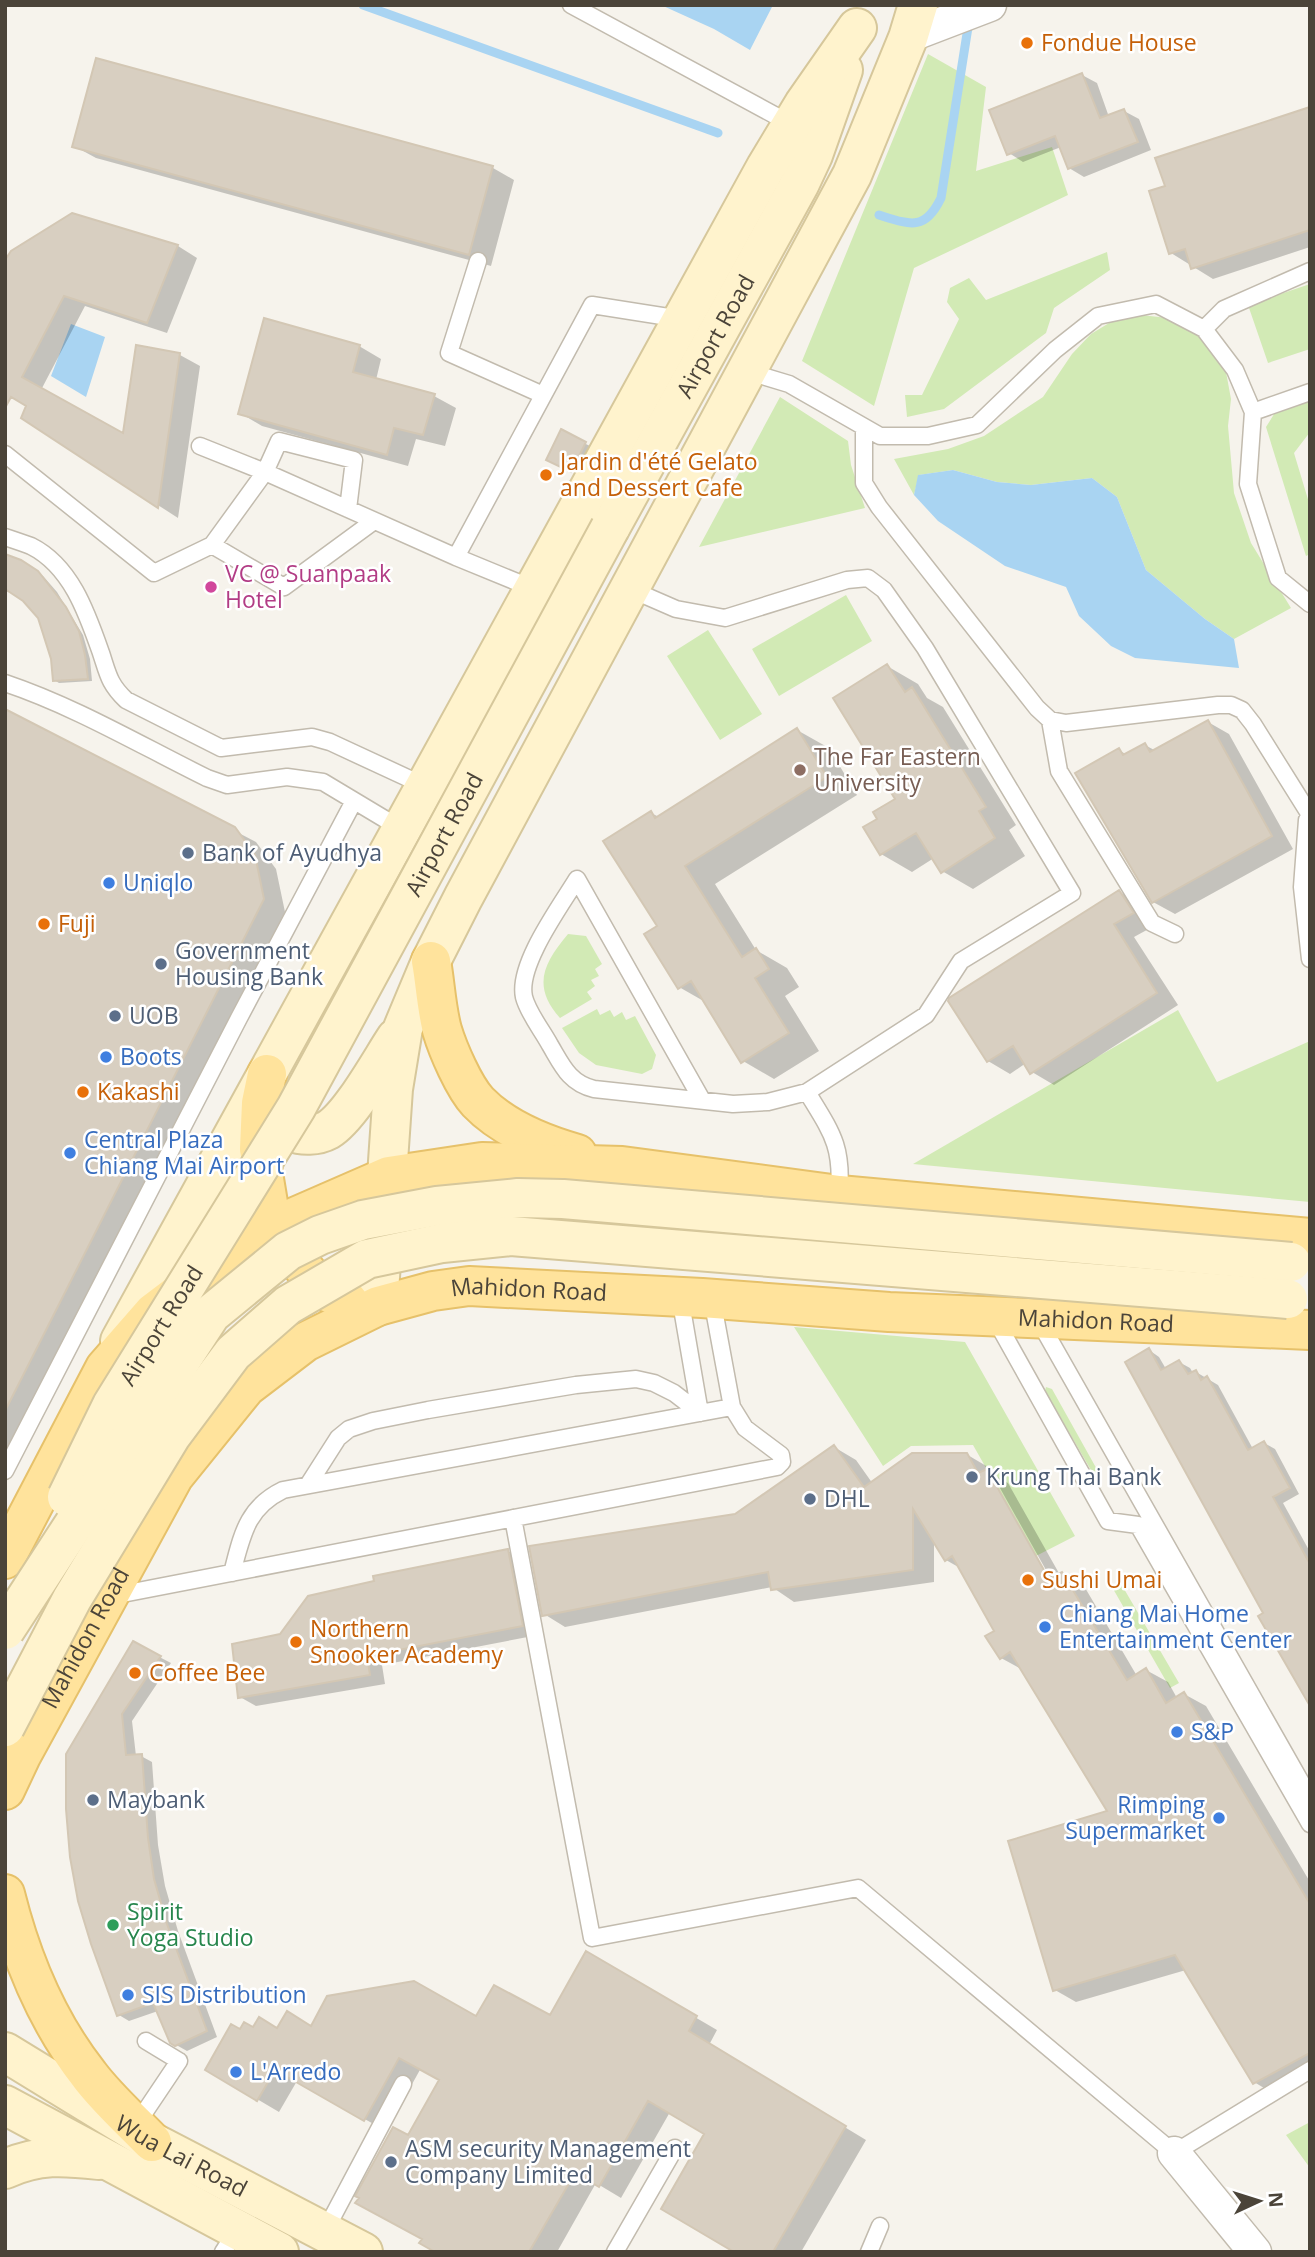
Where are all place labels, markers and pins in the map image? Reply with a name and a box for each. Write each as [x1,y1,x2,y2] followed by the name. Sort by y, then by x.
[1041,26,1197,58] place label: Fondue House
[1019,35,1035,51] marker: Fondue House
[558,445,758,503] place label: Jardin d'été Gelato and Dessert Cafe
[538,467,554,483] marker: Jardin d'été Gelato and Dessert Cafe
[225,557,391,615] place label: VC @ Suanpaak Hotel
[203,579,219,595] marker: VC @ Suanpaak Hotel
[814,740,981,798] place label: The Far Eastern University
[792,762,808,778] marker: The Far Eastern University
[202,836,382,868] place label: Bank of Ayudhya
[180,845,196,861] marker: Bank of Ayudhya
[123,866,193,898] place label: Uniqlo
[101,875,117,891] marker: Uniqlo
[58,907,96,939] place label: Fuji
[36,916,52,932] marker: Fuji
[175,934,323,992] place label: Government Housing Bank
[153,956,169,972] marker: Government Housing Bank
[129,999,179,1031] place label: UOB
[107,1008,123,1024] marker: UOB
[120,1040,182,1072] place label: Boots
[98,1049,114,1065] marker: Boots
[97,1075,180,1107] place label: Kakashi
[75,1084,91,1100] marker: Kakashi
[84,1123,284,1181] place label: Central Plaza Chiang Mai Airport
[62,1145,78,1161] marker: Central Plaza Chiang Mai Airport
[986,1460,1161,1492] place label: Krung Thai Bank
[964,1469,980,1485] marker: Krung Thai Bank
[824,1482,870,1514] place label: DHL
[802,1491,818,1507] marker: DHL
[1042,1563,1162,1595] place label: Sushi Umai
[1020,1572,1036,1588] marker: Sushi Umai
[1059,1597,1292,1655] place label: Chiang Mai Home Entertainment Center
[310,1612,503,1670] place label: Northern Snooker Academy
[1037,1619,1053,1635] marker: Chiang Mai Home Entertainment Center
[288,1634,304,1650] marker: Northern Snooker Academy
[149,1656,265,1688] place label: Coffee Bee
[127,1665,143,1681] marker: Coffee Bee
[1191,1715,1234,1747] place label: S&P
[1169,1724,1185,1740] marker: S&P
[107,1783,205,1815] place label: Maybank
[1065,1788,1205,1846] place label: Rimping Supermarket
[85,1792,101,1808] marker: Maybank
[1211,1810,1227,1826] marker: Rimping Supermarket
[127,1895,254,1953] place label: Spirit Yoga Studio
[105,1917,121,1933] marker: Spirit Yoga Studio
[142,1978,307,2010] place label: SIS Distribution
[120,1987,136,2003] marker: SIS Distribution
[250,2055,341,2087] place label: L'Arredo
[228,2064,244,2080] marker: L'Arredo
[405,2132,691,2190] place label: ASM security Management Company Limited
[383,2154,399,2170] marker: ASM security Management Company Limited

